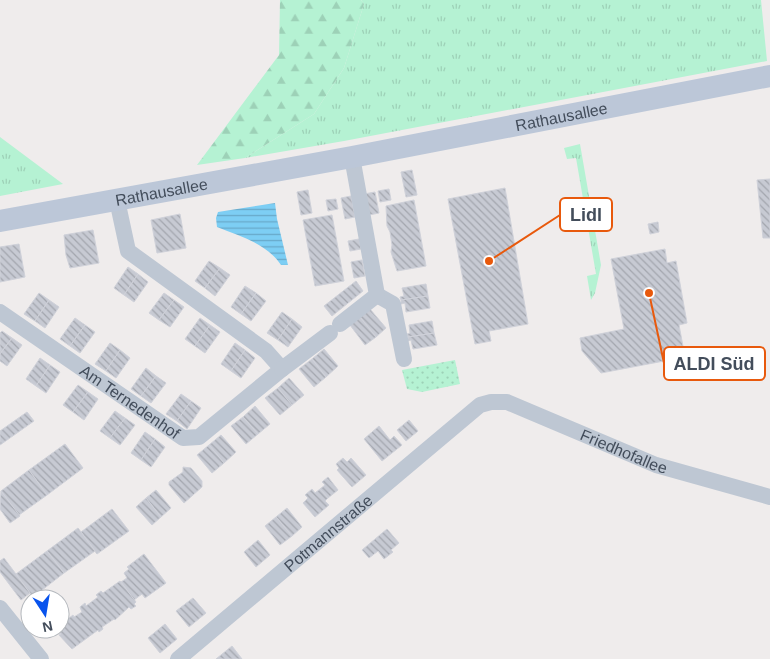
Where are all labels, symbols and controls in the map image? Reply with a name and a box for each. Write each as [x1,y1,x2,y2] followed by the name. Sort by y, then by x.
[514,99,609,134] street label: Rathausallee
[114,175,209,208] street label: Rathausallee
[560,198,612,231] callout: Lidl
[570,205,602,225] text: Lidl
[664,347,765,380] callout: ALDI Süd
[674,354,755,374] text: ALDI Süd
[77,361,184,442] street label: Am Ternedenhof
[578,426,669,476] street label: Friedhofallee
[281,491,375,575] street label: Potmannstraße
[20,589,70,639] north arrow
[41,618,54,636] text: N

